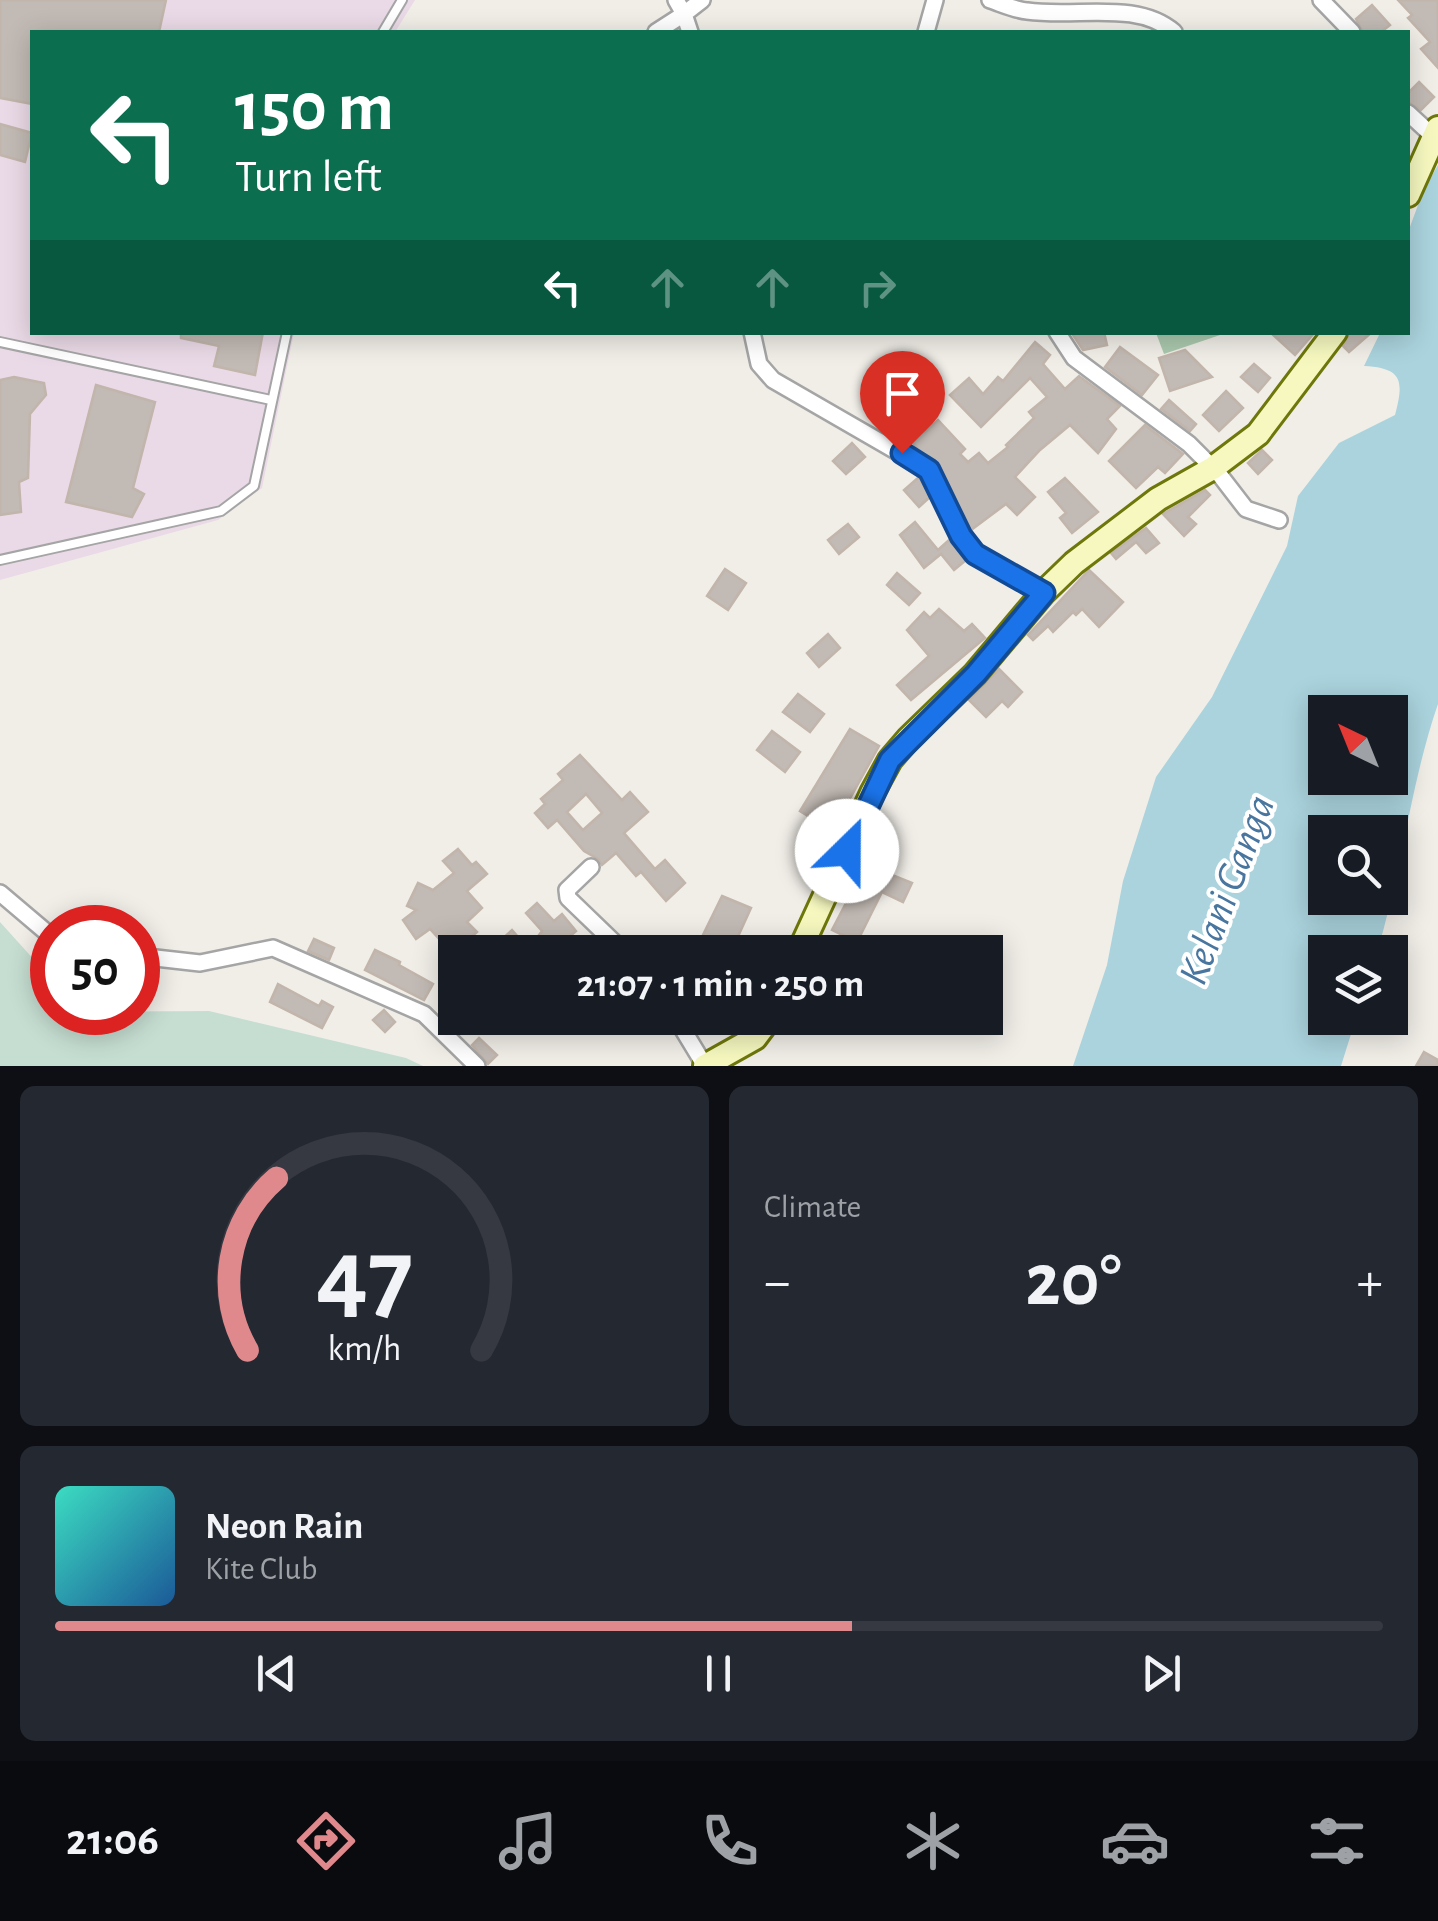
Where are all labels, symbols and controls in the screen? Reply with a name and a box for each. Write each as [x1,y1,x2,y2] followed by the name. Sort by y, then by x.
[70,70,200,200] icon: left
[235,73,394,143] text: 150 m
[235,155,382,200] text: Turn left
[535,260,590,315] icon: left
[640,260,695,315] icon: ahead
[745,260,800,315] icon: ahead
[850,260,905,315] icon: right
[860,351,945,454] pin
[875,366,930,421] icon: arrive
[1308,695,1408,795] north arrow
[1308,695,1408,1035] map controls
[1172,790,1282,990] water label: Kelani Ganga
[795,799,899,903] position arrow
[1308,815,1408,915] button: search
[30,905,160,1035] speed limit sign: 50
[1308,935,1408,1035] button: layers
[577,966,864,1004] text: 21:07 · 1 min · 250 m
[764,1191,861,1223] text: Climate
[316,1225,413,1329] text: 47
[1025,1244,1122,1319] text: 20°
[764,1255,790,1310] text: −
[1357,1255,1383,1310] text: +
[328,1331,401,1367] text: km/h
[205,1508,363,1546] text: Neon Rain
[205,1553,317,1585] text: Kite Club
[249,1646,304,1701] icon: previous
[691,1646,746,1701] icon: pause
[1134,1646,1189,1701] icon: next
[291,1806,361,1876] icon: directions
[493,1806,563,1876] icon: music
[695,1806,765,1876] icon: phone
[898,1806,968,1876] icon: climate
[1100,1806,1170,1876] icon: car
[1302,1806,1372,1876] icon: filters
[66,1818,159,1863] text: 21:06

